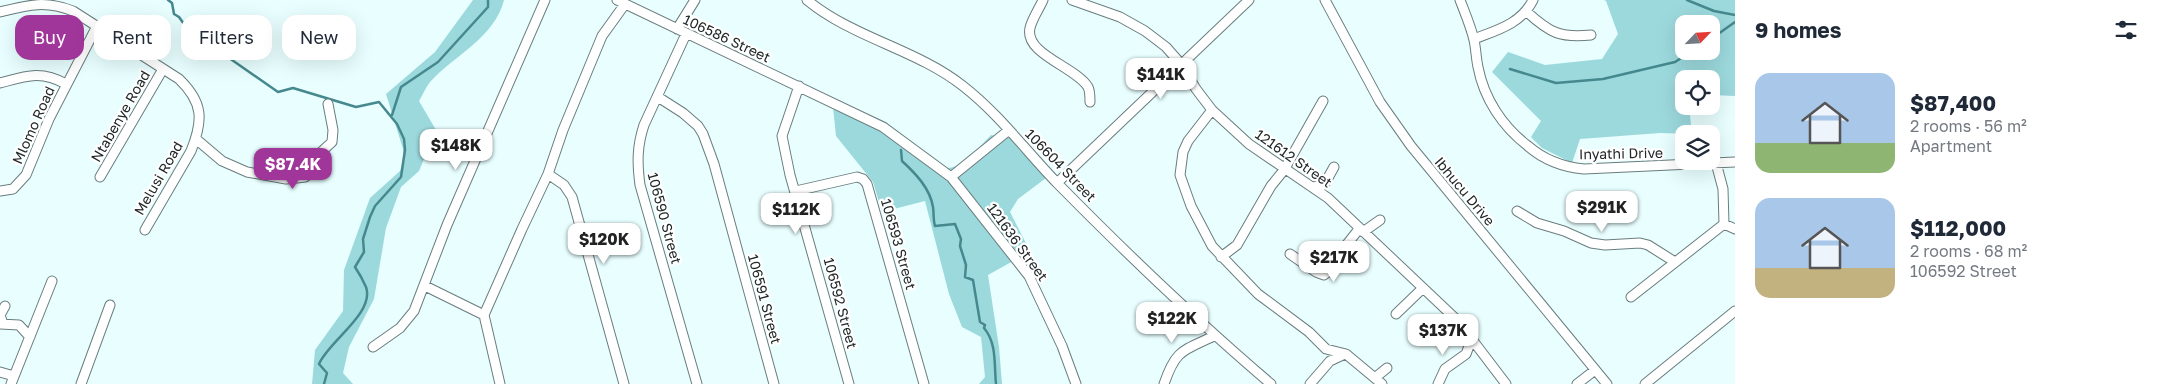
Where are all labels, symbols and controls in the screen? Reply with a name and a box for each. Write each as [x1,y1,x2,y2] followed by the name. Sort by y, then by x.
[681,10,773,66] street label: 106586 Street
[15,15,84,60] chip: Buy
[94,15,171,60] chip: Rent
[181,15,272,60] chip: Filters
[282,15,356,60] chip: New
[1675,15,1720,60] north arrow
[1675,15,1720,170] map controls
[2112,16,2140,44] icon: filters
[1755,17,1841,43] text: 9 homes
[1126,58,1196,100] pin: $141K
[1137,64,1185,84] text: $141K
[87,67,153,165] street label: Ntabenye Road
[1675,70,1720,115] button: locate
[8,83,58,167] street label: Mlomo Road
[1910,90,1996,116] text: $87,400
[1795,93,1855,153] icon: home
[1910,116,2027,136] text: 2 rooms · 56 m²
[1022,125,1100,205] street label: 106604 Street
[1252,125,1336,191] street label: 121612 Street
[1675,125,1720,170] button: layers
[421,128,491,171] pin: $148K
[431,135,481,155] text: $148K
[1910,136,1992,156] text: Apartment
[130,138,186,218] street label: Melusi Road
[1579,144,1663,162] street label: Inyathi Drive
[252,148,334,190] pin: $87.4K
[1431,153,1499,229] street label: Ibhucu Drive
[265,154,321,174] text: $87.4K
[645,170,685,266] street label: 106590 Street
[1567,190,1637,233] pin: $291K
[761,192,831,235] pin: $112K
[878,197,920,291] street label: 106593 Street
[1577,197,1627,217] text: $291K
[772,199,820,219] text: $112K
[984,200,1052,284] street label: 121636 Street
[1910,215,2006,241] text: $112,000
[1795,218,1855,278] icon: home
[569,222,639,265] pin: $120K
[579,229,629,249] text: $120K
[1299,240,1369,283] pin: $217K
[1910,241,2027,261] text: 2 rooms · 68 m²
[1309,247,1359,267] text: $217K
[745,252,785,346] street label: 106591 Street
[821,256,861,350] street label: 106592 Street
[1910,261,2017,281] text: 106592 Street
[1137,302,1207,344] pin: $122K
[1147,308,1197,328] text: $122K
[1408,314,1478,356] pin: $137K
[1418,320,1468,340] text: $137K

